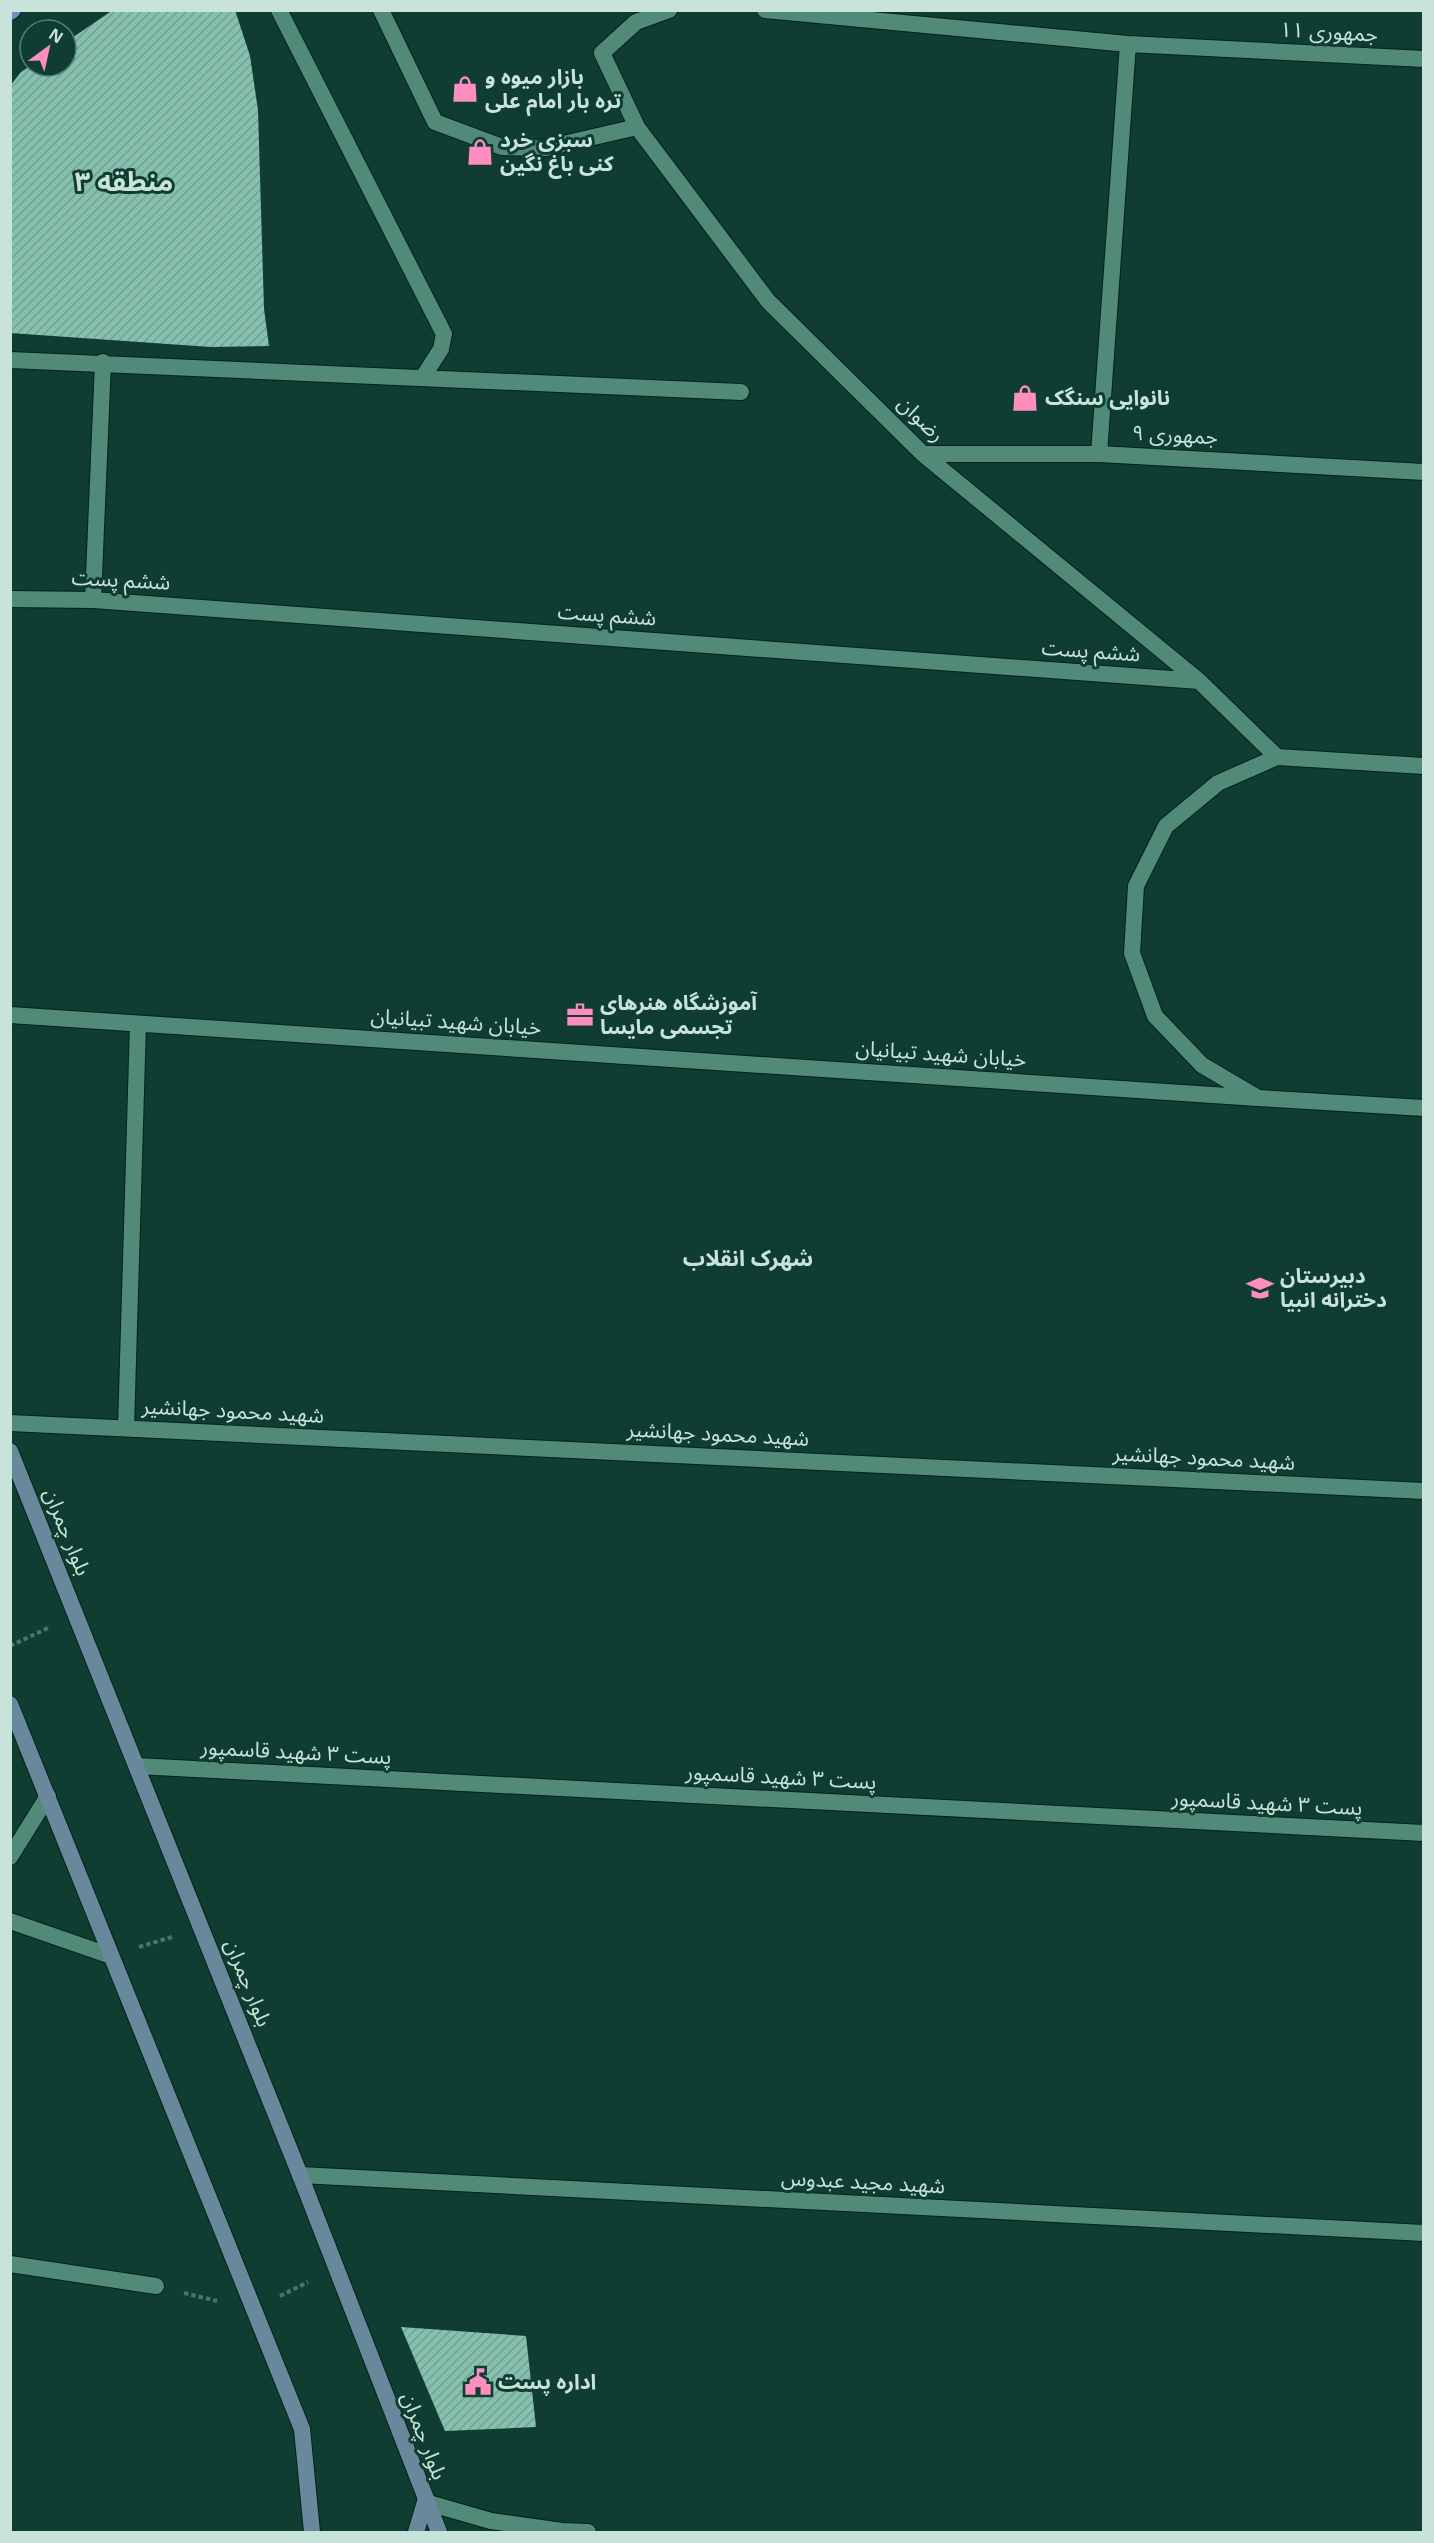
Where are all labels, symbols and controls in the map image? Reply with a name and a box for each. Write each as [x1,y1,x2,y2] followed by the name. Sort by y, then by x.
[1279,7,1379,57] street label: جمهوری ۱۱
[18,18,78,78] north arrow
[41,18,70,54] text: N
[485,55,622,123] place label: بازار میوه و تره بار امام علی
[450,74,480,104] shop icon: بازار میوه و تره بار امام علی
[500,118,614,186] place label: سبزی خرد کنی باغ نگین
[465,137,495,167] shop icon: سبزی خرد کنی باغ نگین
[75,154,173,211] district label: منطقه ۳
[1045,376,1170,420] place label: نانوایی سنگک
[1010,383,1040,413] shop icon: نانوایی سنگک
[886,384,956,454] street label: رضوان
[1131,411,1219,459] street label: جمهوری ۹
[71,555,171,605] street label: ششم پست
[556,590,658,640] street label: ششم پست
[1040,626,1142,676] street label: ششم پست
[600,981,758,1049] place label: آموزشگاه هنرهای تجسمی مایسا
[369,994,543,1050] street label: خیابان شهید تبیانیان
[565,1000,595,1030] office icon: آموزشگاه هنرهای تجسمی مایسا
[854,1026,1028,1082] street label: خیابان شهید تبیانیان
[683,1236,813,1282] district label: شهرک انقلاب
[1280,1254,1387,1322] place label: دبیرستان دخترانه انبیا
[1245,1273,1275,1303] school or university icon: دبیرستان دخترانه انبیا
[140,1384,325,1438] street label: شهید محمود جهانشیر
[625,1407,810,1461] street label: شهید محمود جهانشیر
[1111,1431,1296,1485] street label: شهید محمود جهانشیر
[29,1481,105,1583] street label: بلوار چمران
[198,1725,393,1779] street label: پست ۳ شهید قاسمپور
[683,1750,878,1804] street label: پست ۳ شهید قاسمپور
[1169,1776,1364,1830] street label: پست ۳ شهید قاسمپور
[210,1932,286,2034] street label: بلوار چمران
[780,2156,946,2208] street label: شهید مجید عبدوس
[498,2360,596,2404] place label: اداره پست
[463,2367,493,2397] public building icon: اداره پست
[387,2385,461,2487] street label: بلوار چمران

